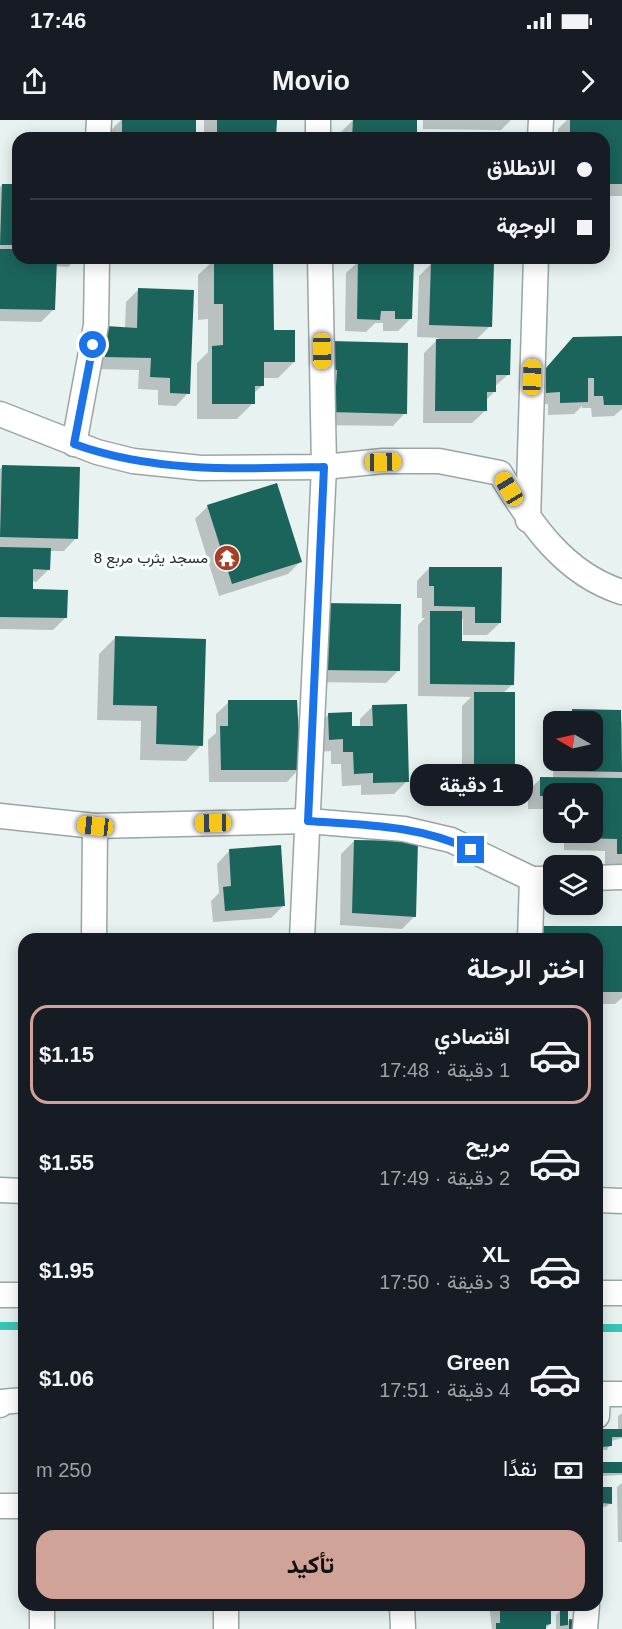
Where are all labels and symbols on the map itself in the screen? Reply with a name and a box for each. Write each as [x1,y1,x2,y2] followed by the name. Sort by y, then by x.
[79,331,106,358] route start
[313,333,331,369] car
[522,359,542,395] car
[365,453,401,471] car
[492,469,526,509] car
[212,543,242,573] temple icon: مسجد يثرب مربع 8
[94,549,208,569] place label: مسجد يثرب مربع 8
[543,711,603,771] north arrow
[410,763,532,805] callout: 1 دقيقة
[195,814,231,832] car
[76,815,114,837] car
[457,836,484,863] route end

